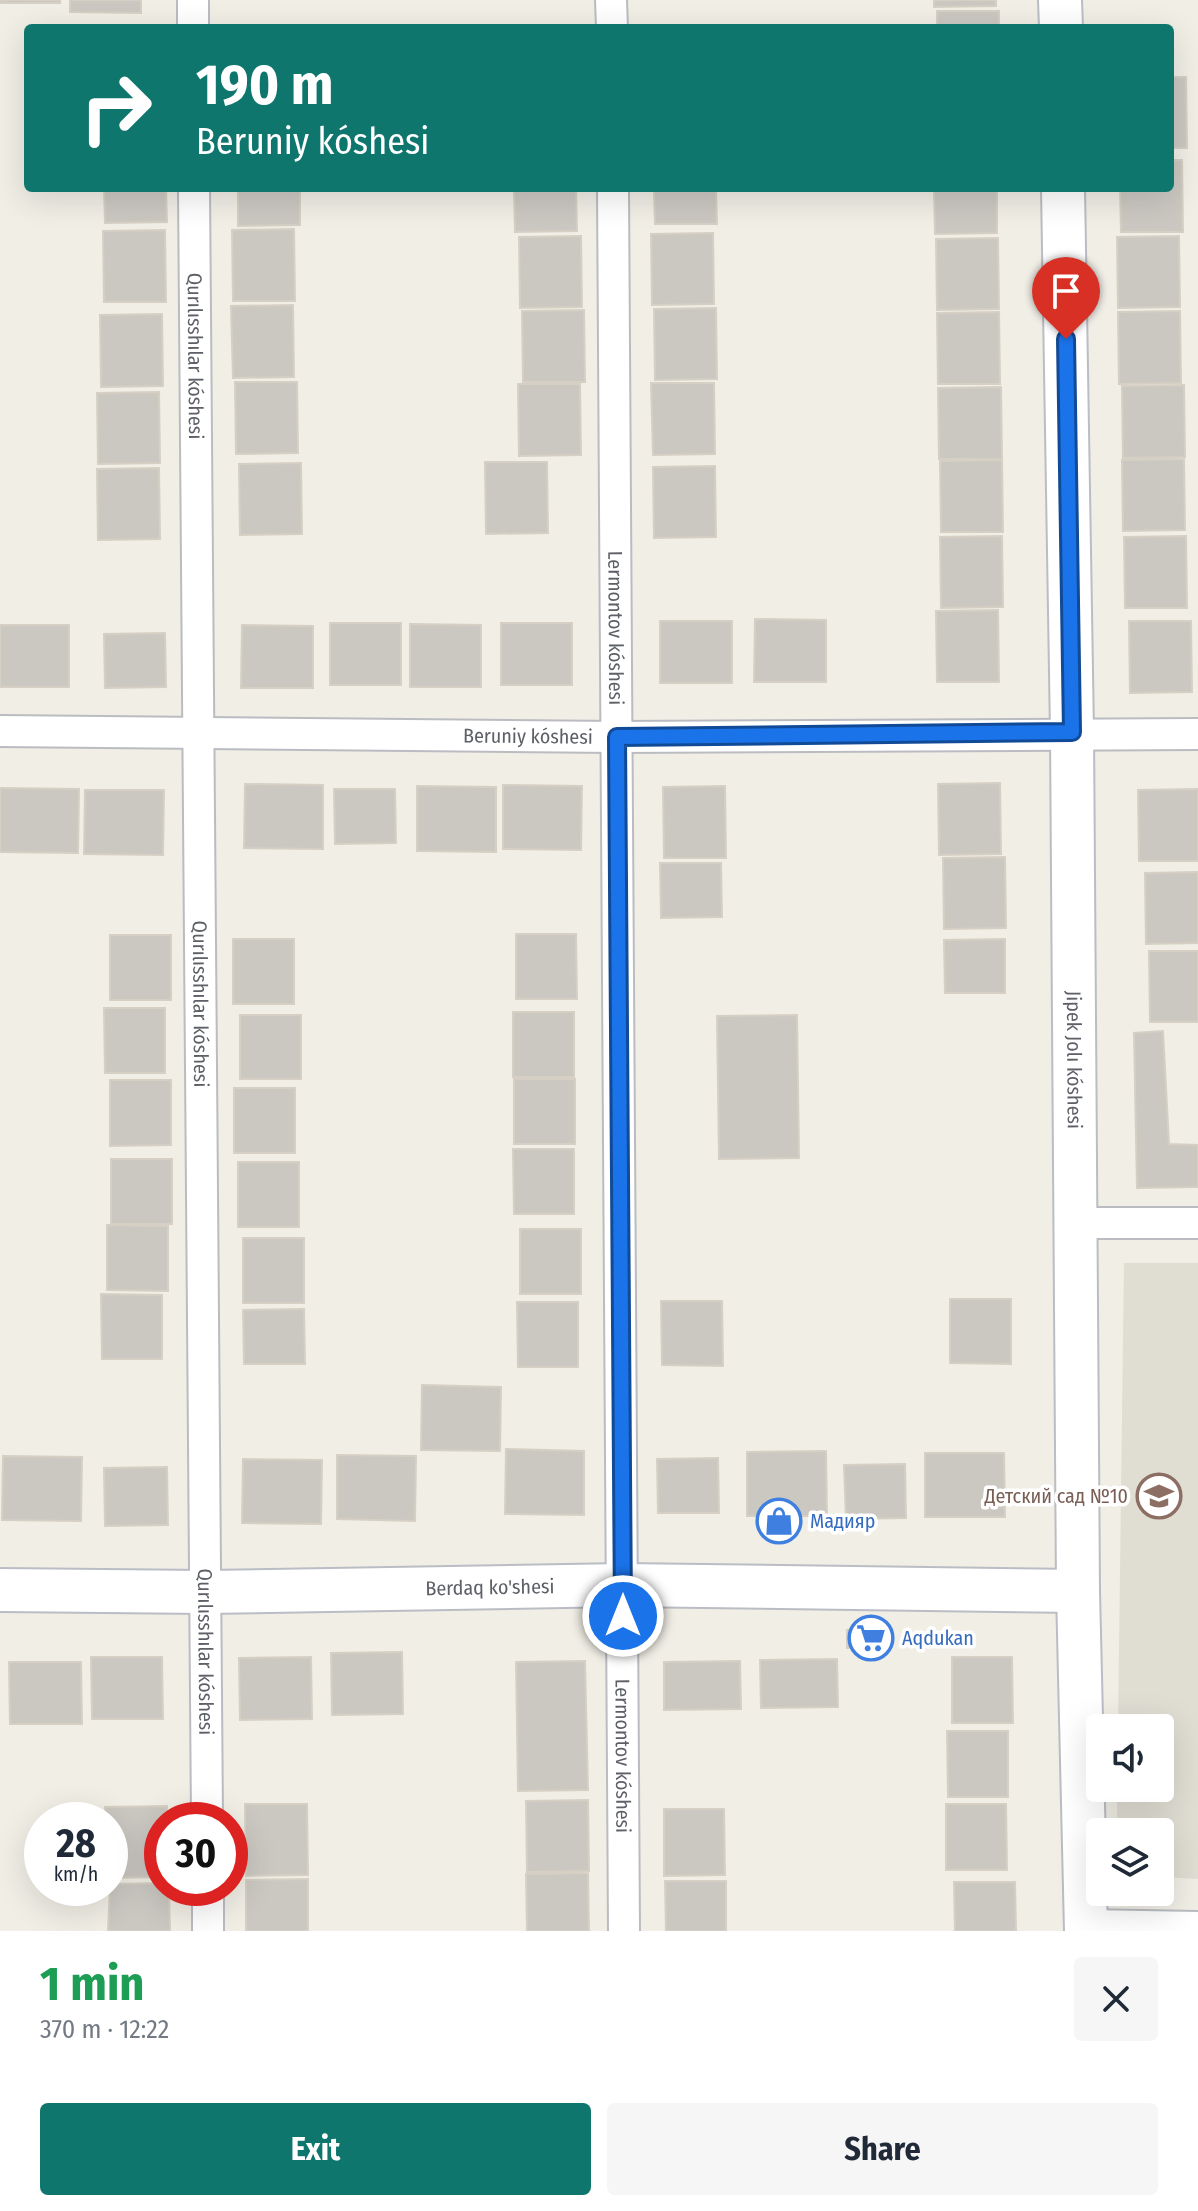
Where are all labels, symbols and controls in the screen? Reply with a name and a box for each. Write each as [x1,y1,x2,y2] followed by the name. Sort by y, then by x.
[196,52,334,119] text: 190 m
[64,56,168,160] icon: right
[196,120,429,164] text: Beruniy kóshesi
[1032,257,1100,339] pin
[1044,269,1088,313] icon: arrive
[183,272,208,439] street label: Qurılısshılar kóshesi
[603,551,628,705] street label: Lermontov kóshesi
[463,724,593,749] street label: Beruniy kóshesi
[188,920,213,1087] street label: Qurılısshılar kóshesi
[1062,991,1087,1129] street label: Jipek Jolı kóshesi
[1135,1472,1183,1520] school or university icon: Детский сад №10
[983,1484,1128,1508] place label: Детский сад №10
[755,1497,803,1545] shop icon: Мадияр
[810,1509,875,1533] place label: Мадияр
[193,1568,218,1735] street label: Qurılısshılar kóshesi
[425,1574,555,1600] street label: Berdaq ko'shesi
[581,1574,665,1658] position arrow
[847,1614,895,1662] supermarket icon: Aqdukan
[902,1626,974,1650] place label: Aqdukan
[610,1679,635,1833] street label: Lermontov kóshesi
[1086,1714,1174,1906] map controls
[1086,1714,1174,1802] button: sound
[144,1802,248,1906] speed limit sign: 30
[1086,1818,1174,1906] button: layers
[56,1820,96,1868] text: 28
[54,1862,98,1886] text: km/h
[40,1955,145,2013] text: 1 min
[1074,1957,1158,2041] button: close
[40,2014,169,2045] text: 370 m · 12:22
[40,2103,591,2195] button: Exit
[607,2103,1158,2195] button: Share

